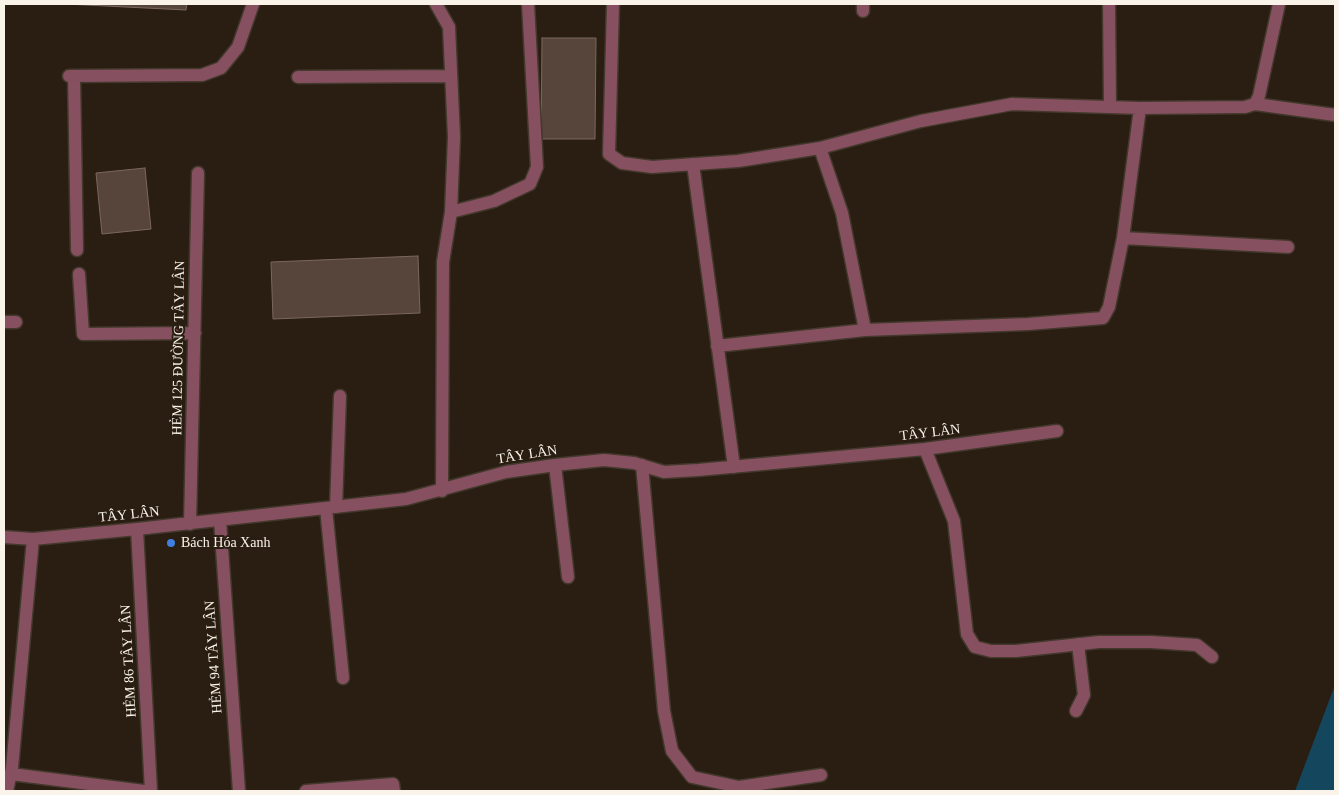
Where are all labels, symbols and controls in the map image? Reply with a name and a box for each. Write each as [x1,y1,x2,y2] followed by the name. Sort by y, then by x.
[169,260,189,436] street label: HẺM 125 ĐƯỜNG TÂY LÂN
[899,421,961,445] street label: TÂY LÂN
[496,442,558,468] street label: TÂY LÂN
[98,503,160,527] street label: TÂY LÂN
[181,535,270,551] place label: Bách Hóa Xanh
[165,537,177,549] marker: Bách Hóa Xanh
[202,600,226,714] street label: HẺM 94 TÂY LÂN
[118,604,140,718] street label: HẺM 86 TÂY LÂN

